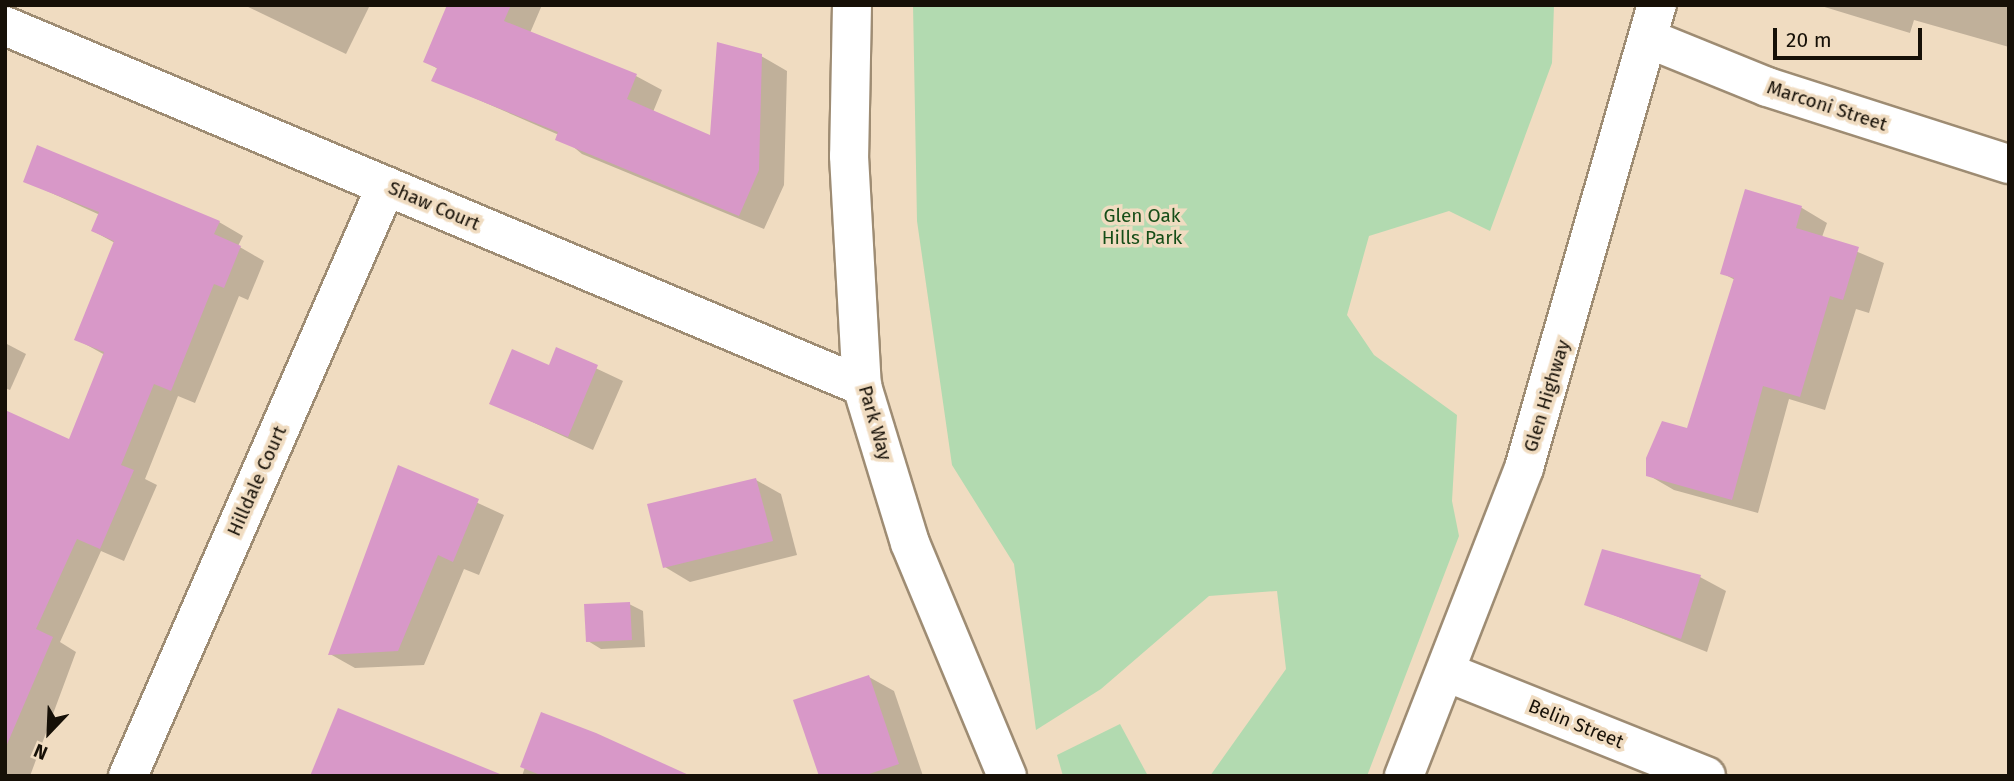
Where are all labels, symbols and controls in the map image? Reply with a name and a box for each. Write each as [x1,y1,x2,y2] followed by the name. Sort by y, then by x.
[1776,14,1925,58] scale bar
[1786,27,1832,53] text: 20 m
[1764,76,1890,136] street label: Marconi Street
[385,177,483,235] street label: Shaw Court
[1102,205,1182,249] park label: Glen Oak Hills Park
[1519,337,1575,455] street label: Glen Highway
[853,383,897,463] street label: Park Way
[223,422,291,540] street label: Hilldale Court
[1525,695,1627,753] street label: Belin Street
[14,697,84,767] north arrow
[30,739,51,765] text: N

